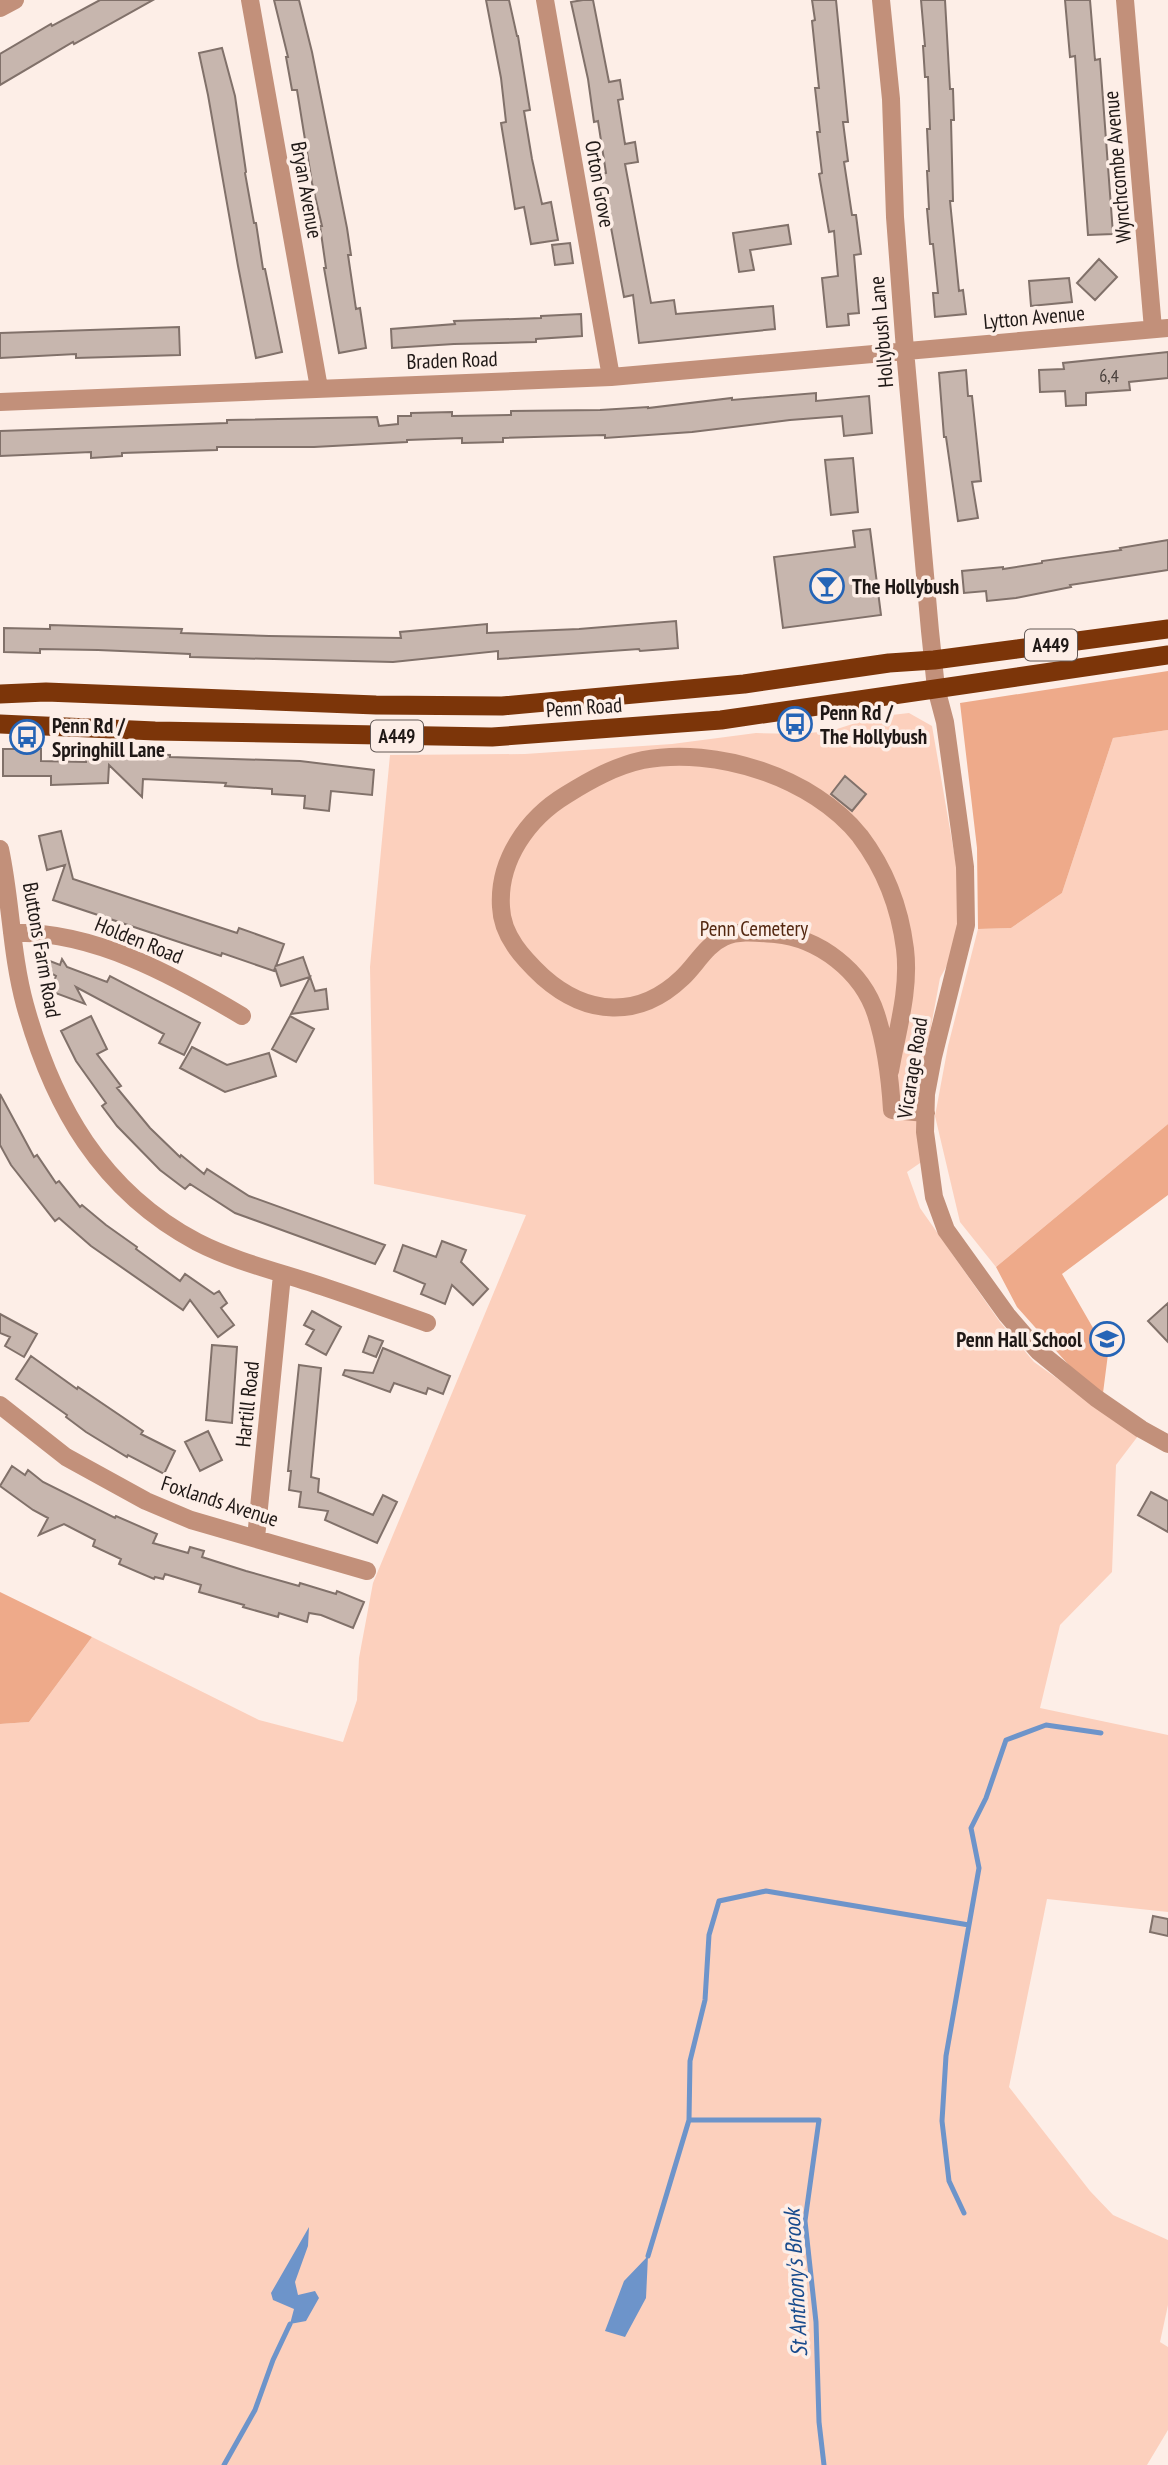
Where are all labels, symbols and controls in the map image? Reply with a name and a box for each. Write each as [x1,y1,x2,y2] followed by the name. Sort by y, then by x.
[1097,90,1137,244] street label: Wynchcombe Avenue
[579,138,621,230] street label: Orton Grove
[285,139,329,241] street label: Bryan Avenue
[863,275,899,389] street label: Hollybush Lane
[982,299,1086,335] street label: Lytton Avenue
[406,345,498,375] street label: Braden Road
[1099,364,1119,387] house number: 6,4
[808,567,846,605] bar icon: The Hollybush
[852,573,959,600] place label: The Hollybush
[1025,630,1077,660] road number: A449
[545,691,623,723] street label: Penn Road
[820,699,927,750] place label: Penn Rd / The Hollybush
[776,705,814,743] bus stop icon: Penn Rd / The Hollybush
[52,712,165,763] place label: Penn Rd / Springhill Lane
[8,718,46,756] bus stop icon: Penn Rd / Springhill Lane
[371,720,423,751] road number: A449
[17,880,67,1020] street label: Buttons Farm Road
[91,910,187,970] street label: Holden Road
[700,915,808,942] park label: Penn Cemetery
[891,1015,933,1122] street label: Vicarage Road
[1088,1320,1126,1358] school or university icon: Penn Hall School
[956,1326,1083,1353] place label: Penn Hall School
[229,1360,265,1448] street label: Hartill Road
[158,1469,282,1533] street label: Foxlands Avenue
[776,2205,813,2358] water label: St Anthony's Brook

